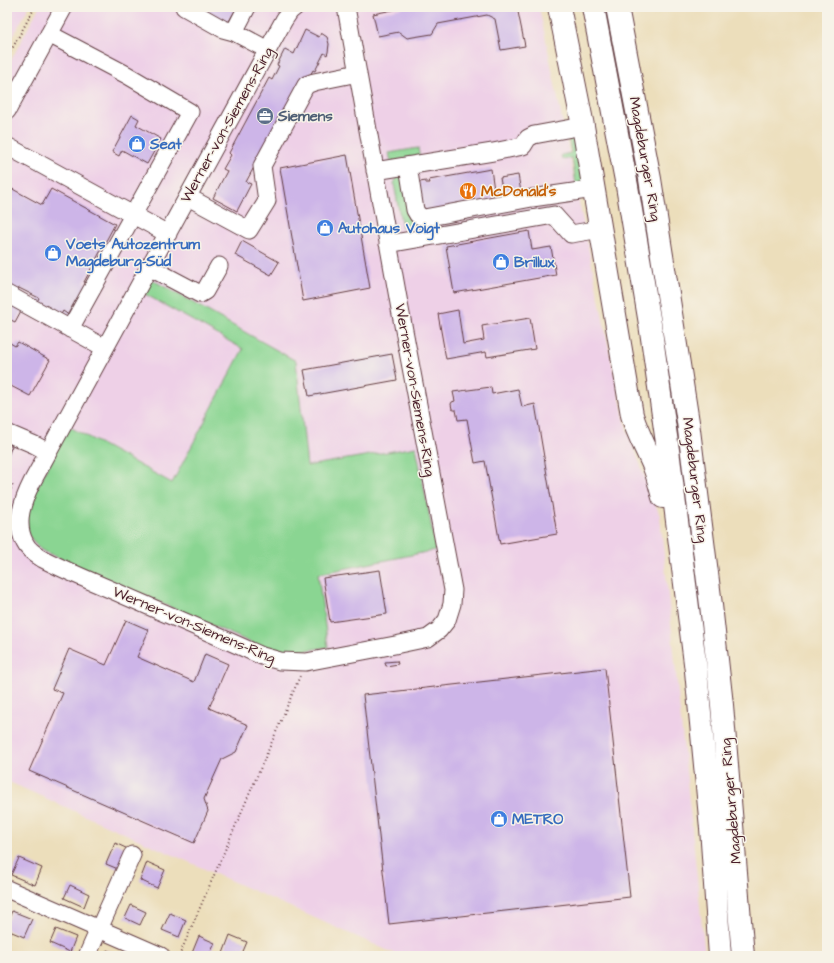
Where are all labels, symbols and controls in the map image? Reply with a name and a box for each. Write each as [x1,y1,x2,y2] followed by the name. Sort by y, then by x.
[175,43,280,207] street label: Werner-von-Siemens-Ring
[623,95,666,223] street label: Magdeburger Ring
[255,106,275,126] office icon: Siemens
[277,106,333,127] place label: Siemens
[127,134,147,154] shop icon: Seat
[149,134,182,155] place label: Seat
[458,181,478,201] restaurant icon: McDonald's
[481,181,557,202] place label: McDonald's
[315,218,335,238] shop icon: Autohaus Voigt
[338,218,441,241] place label: Autohaus Voigt
[65,234,200,274] place label: Voets Autozentrum Magdeburg-Süd
[43,243,63,263] shop icon: Voets Autozentrum Magdeburg-Süd
[491,252,511,272] shop icon: Brillux
[514,252,556,273] place label: Brillux
[388,302,441,478] street label: Werner-von-Siemens-Ring
[676,416,713,544] street label: Magdeburger Ring
[109,581,279,670] street label: Werner-von-Siemens-Ring
[715,737,748,865] street label: Magdeburger Ring
[489,809,509,829] shop icon: METRO
[512,809,563,830] place label: METRO

